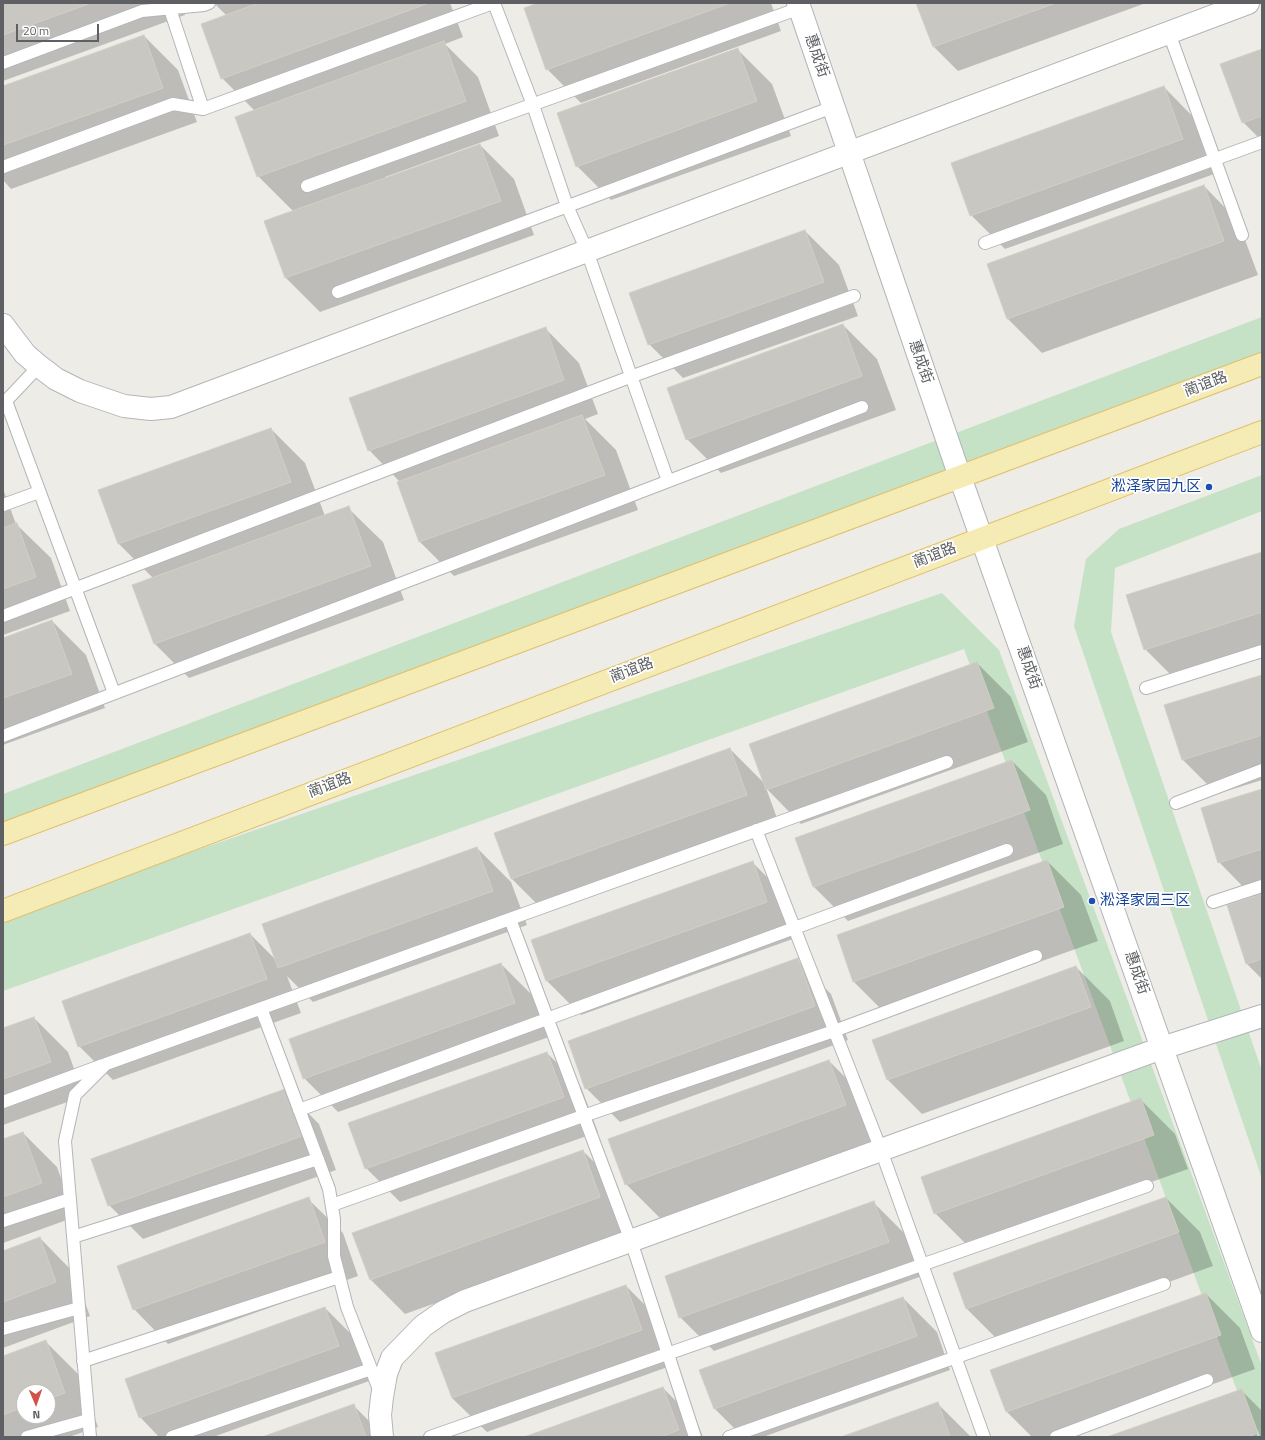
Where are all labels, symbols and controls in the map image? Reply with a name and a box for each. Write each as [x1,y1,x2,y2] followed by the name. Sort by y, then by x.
[18,16,101,42] scale bar
[23,21,49,40] text: 20 m
[800,32,832,80] street label: 惠成街
[904,338,936,386] street label: 惠成街
[1182,369,1230,401] street label: 蔺谊路
[1111,478,1201,496] place label: 淞泽家园九区
[1204,482,1214,492] marker: 淞泽家园九区
[911,540,959,572] street label: 蔺谊路
[1012,644,1044,692] street label: 惠成街
[608,655,656,687] street label: 蔺谊路
[306,770,354,802] street label: 蔺谊路
[1100,892,1190,910] place label: 淞泽家园三区
[1087,896,1097,906] marker: 淞泽家园三区
[1120,949,1152,997] street label: 惠成街
[16,1384,56,1424] north arrow
[32,1407,40,1423] text: N

